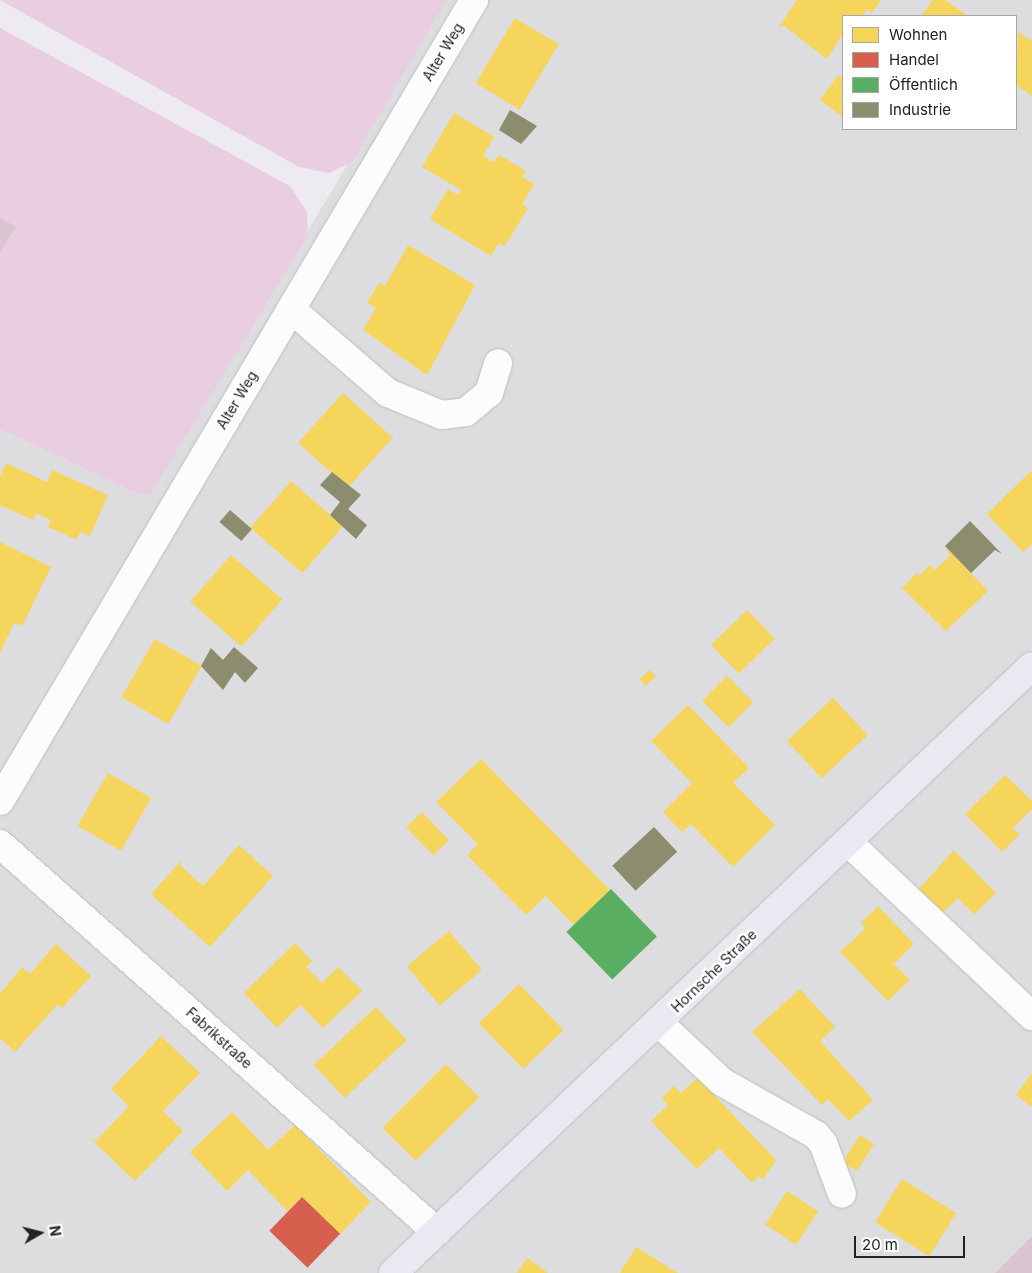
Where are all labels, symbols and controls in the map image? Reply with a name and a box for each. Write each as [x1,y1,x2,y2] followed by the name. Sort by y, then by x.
[842,15,1017,130] legend
[419,20,467,84] street label: Alter Weg
[889,25,947,44] text: Wohnen
[889,50,939,69] text: Handel
[889,75,958,94] text: Öffentlich
[889,100,951,119] text: Industrie
[213,368,261,432] street label: Alter Weg
[668,926,760,1016] street label: Hornsche Straße
[183,1004,255,1072] street label: Fabrikstraße
[15,1208,65,1258] north arrow
[46,1224,65,1237] text: N
[857,1226,968,1258] scale bar
[862,1235,898,1254] text: 20 m

